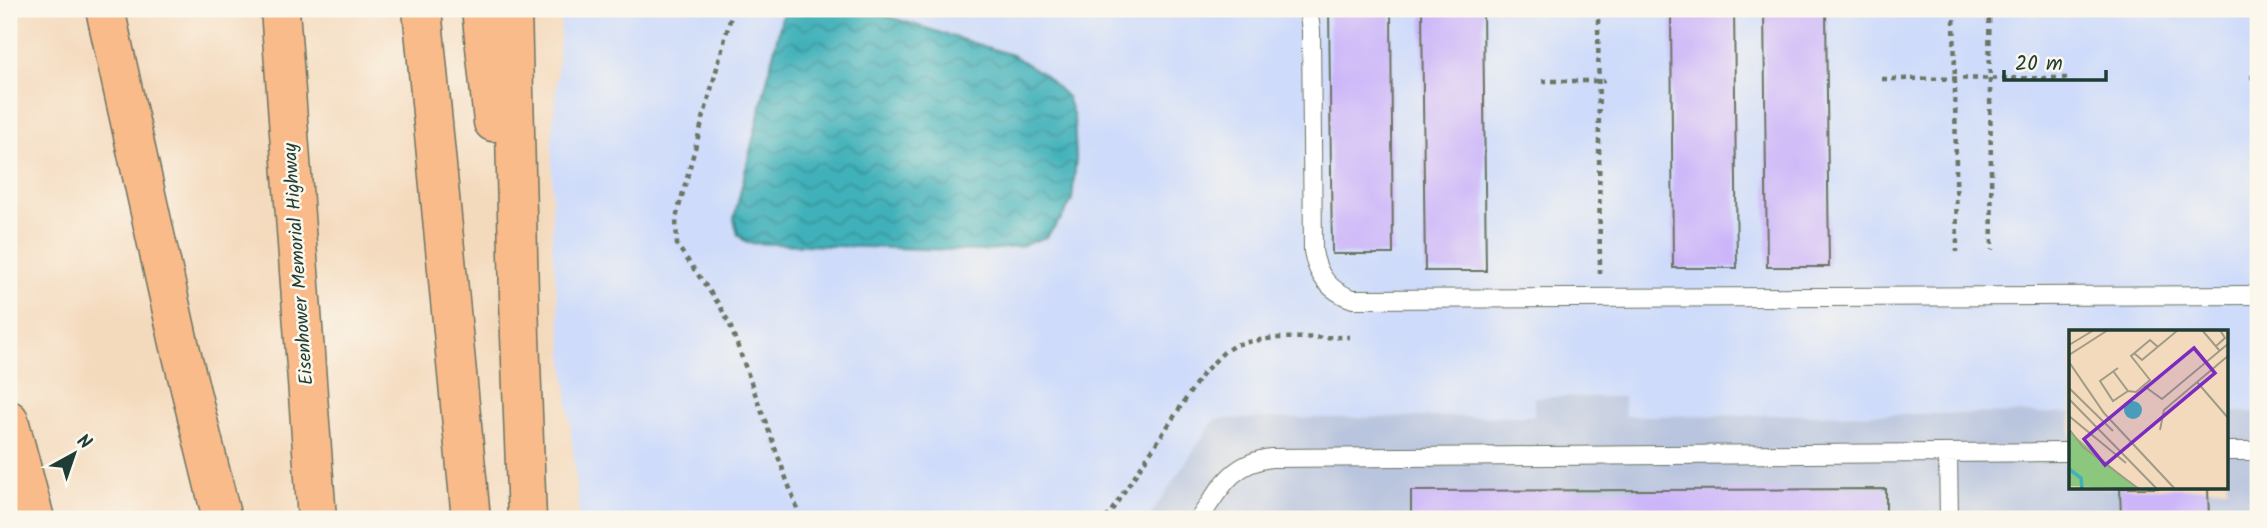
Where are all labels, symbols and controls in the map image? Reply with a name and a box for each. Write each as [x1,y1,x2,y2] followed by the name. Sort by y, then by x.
[2004,38,2106,82] scale bar
[2015,48,2063,81] text: 20 m
[275,141,322,386] street label: Eisenhower Memorial Highway
[2069,330,2228,490] inset map
[38,420,108,490] north arrow
[69,427,98,458] text: N

